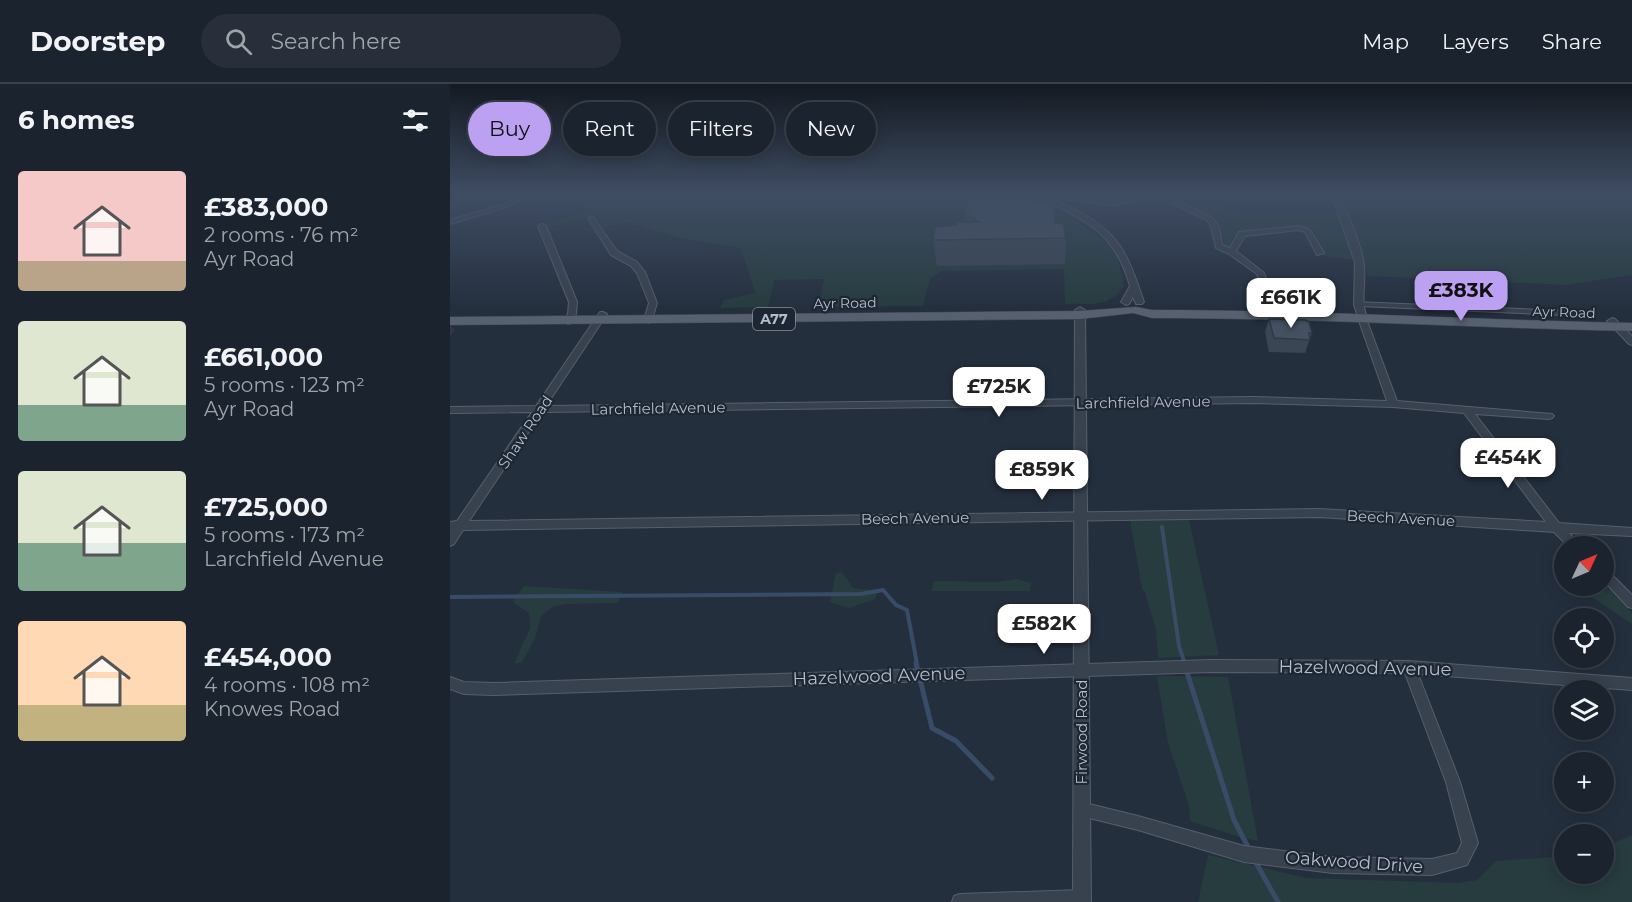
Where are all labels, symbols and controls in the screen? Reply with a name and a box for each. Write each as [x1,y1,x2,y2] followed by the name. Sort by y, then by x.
[201,14,621,68] search box
[30,24,165,58] text: Doorstep
[222,25,255,58] icon: search
[270,28,401,55] text: Search here
[1362,29,1409,54] text: Map
[1442,29,1509,54] text: Layers
[1542,29,1602,54] text: Share
[468,102,551,156] chip: Buy
[563,102,656,156] chip: Rent
[668,102,774,156] chip: Filters
[786,102,876,156] chip: New
[18,104,135,136] text: 6 homes
[399,104,432,137] icon: filters
[204,191,328,223] text: £383,000
[66,195,138,267] icon: home
[204,223,359,247] text: 2 rooms · 76 m²
[204,247,294,271] text: Ayr Road
[1419,271,1503,322] pin: £383K
[1249,278,1333,329] pin: £661K
[1429,278,1493,302] text: £383K
[1261,285,1321,309] text: £661K
[813,293,877,313] street label: Ayr Road
[1532,302,1596,322] street label: Ayr Road
[753,308,795,330] road number: A77
[204,341,323,373] text: £661,000
[66,345,138,417] icon: home
[957,367,1041,418] pin: £725K
[204,373,365,397] text: 5 rooms · 123 m²
[967,374,1031,398] text: £725K
[1075,391,1211,413] street label: Larchfield Avenue
[494,392,556,472] street label: Shaw Road
[204,397,294,421] text: Ayr Road
[590,397,726,419] street label: Larchfield Avenue
[1466,438,1550,489] pin: £454K
[1474,445,1542,469] text: £454K
[1000,450,1084,501] pin: £859K
[1009,457,1075,481] text: £859K
[204,491,328,523] text: £725,000
[66,495,138,567] icon: home
[1346,506,1456,530] street label: Beech Avenue
[861,508,969,528] street label: Beech Avenue
[204,523,365,547] text: 5 rooms · 173 m²
[1554,536,1614,596] north arrow
[1554,536,1614,884] map controls
[204,547,384,571] text: Larchfield Avenue
[1002,604,1086,655] pin: £582K
[1554,608,1614,668] button: locate
[1012,611,1076,635] text: £582K
[204,641,332,673] text: £454,000
[66,645,138,717] icon: home
[1278,655,1452,681] street label: Hazelwood Avenue
[792,662,966,690] street label: Hazelwood Avenue
[204,673,370,697] text: 4 rooms · 108 m²
[1072,680,1091,784] street label: Firwood Road
[1554,680,1614,740] button: layers
[204,697,340,721] text: Knowes Road
[1554,752,1614,812] button: +
[1554,824,1614,884] button: −
[1284,846,1424,878] street label: Oakwood Drive

